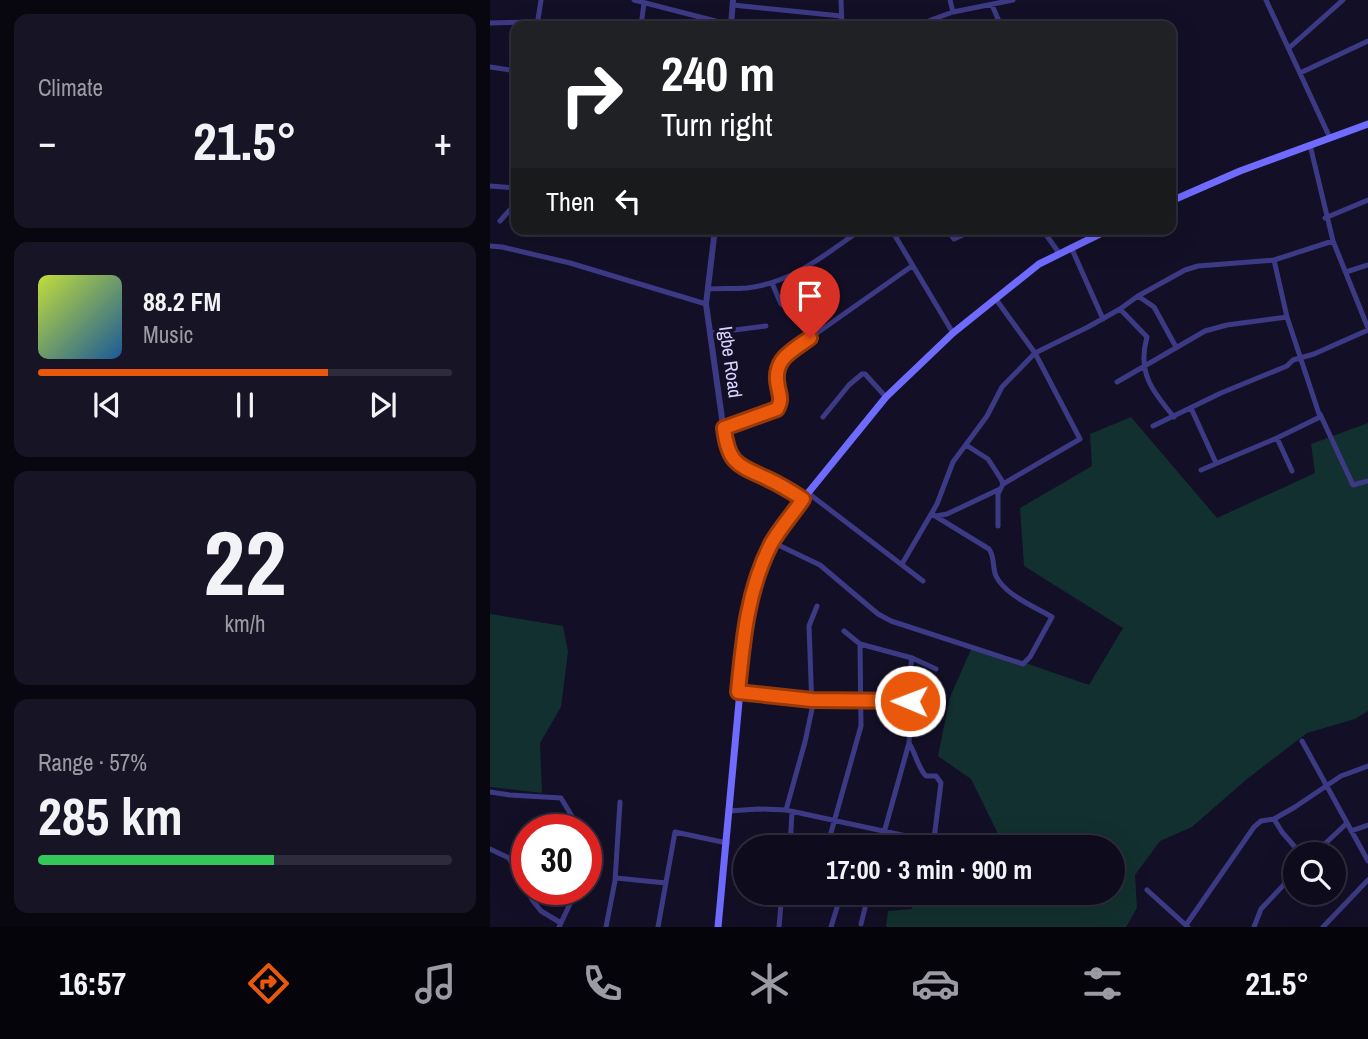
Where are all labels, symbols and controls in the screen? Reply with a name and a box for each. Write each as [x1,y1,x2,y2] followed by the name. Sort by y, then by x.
[661,40,775,106] text: 240 m
[546,49,637,140] icon: right
[38,72,103,103] text: Climate
[661,103,773,146] text: Turn right
[193,106,297,176] text: 21.5°
[38,116,56,167] text: −
[434,116,452,167] text: +
[609,182,647,220] icon: left
[546,184,595,219] text: Then
[780,266,840,338] pin
[791,277,829,315] icon: arrive
[143,284,221,319] text: 88.2 FM
[143,319,193,350] text: Music
[713,325,749,399] street label: Igbe Road
[88,386,126,424] icon: previous
[226,386,264,424] icon: pause
[364,386,402,424] icon: next
[204,501,287,623] text: 22
[225,608,265,639] text: km/h
[873,664,947,738] position arrow
[38,747,147,778] text: Range · 57%
[38,781,183,851] text: 285 km
[511,814,602,905] speed limit sign: 30
[1283,842,1346,905] map controls
[1283,842,1346,905] button: search
[826,852,1032,887] text: 17:00 · 3 min · 900 m
[244,959,293,1008] icon: directions
[411,959,460,1008] icon: music
[578,959,627,1008] icon: phone
[745,959,794,1008] icon: climate
[911,959,960,1008] icon: car
[1078,959,1127,1008] icon: filters
[59,962,126,1005] text: 16:57
[1245,962,1309,1005] text: 21.5°

